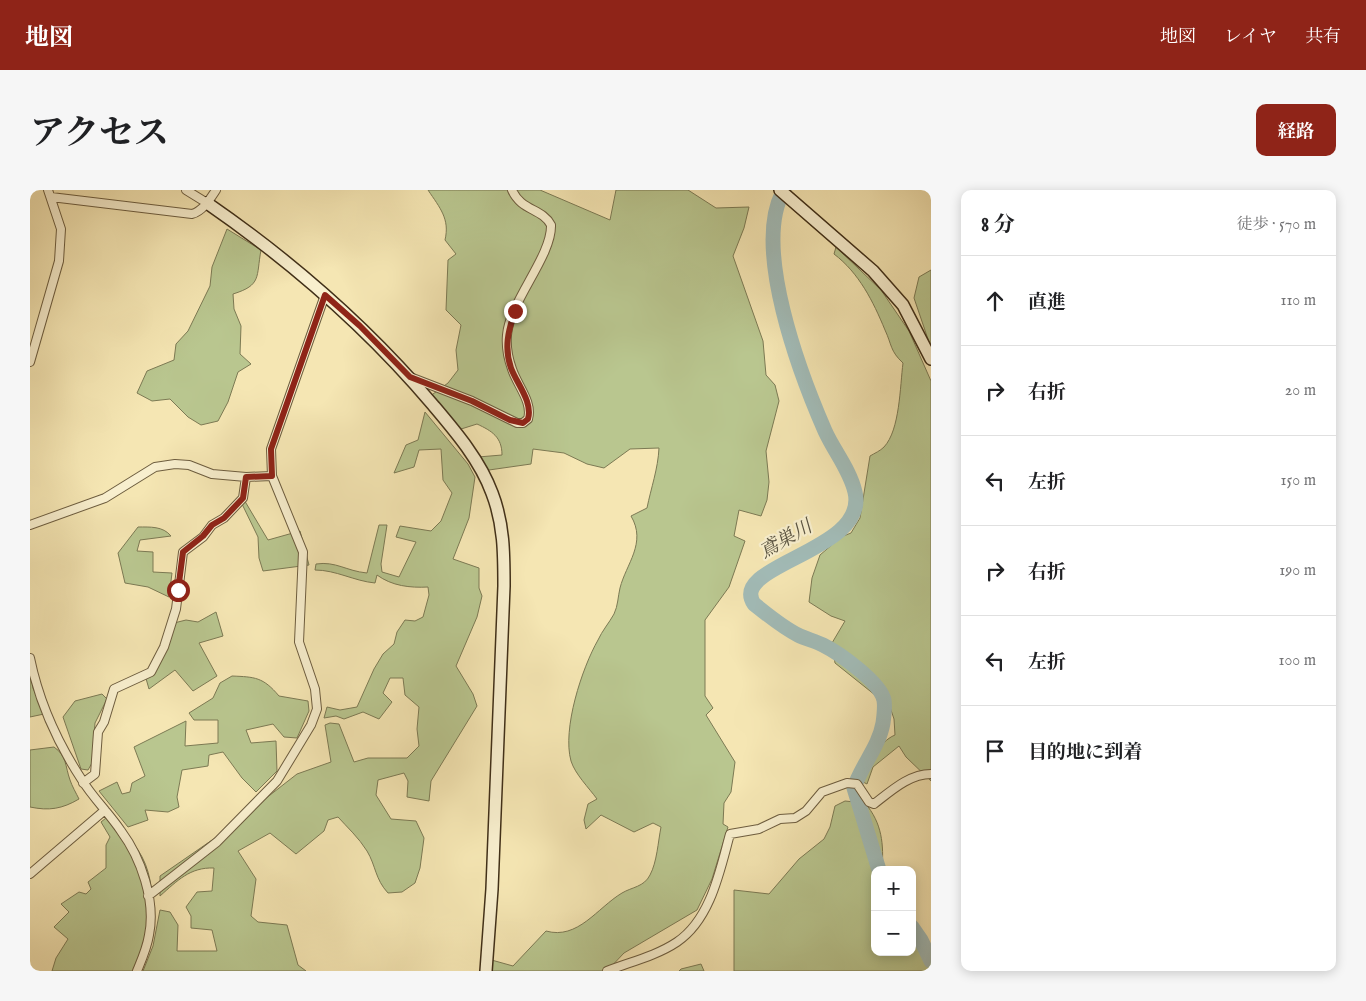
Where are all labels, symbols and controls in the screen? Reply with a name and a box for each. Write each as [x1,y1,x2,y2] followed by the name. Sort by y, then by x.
[25,23,73,54] text: 地図
[1160,26,1196,49] text: 地図
[1224,26,1277,49] text: レイヤ
[1305,26,1341,49] text: 共有
[1256,104,1336,156] button: 経路
[30,112,169,157] text: アクセス
[981,212,1015,239] text: 8 分
[1236,215,1316,235] text: 徒歩 · 570 m
[981,287,1009,315] icon: ahead
[1028,291,1066,315] text: 直進
[1280,291,1316,311] text: 110 m
[504,300,527,323] route end
[981,377,1009,405] icon: right
[1028,381,1066,405] text: 右折
[1285,381,1316,401] text: 20 m
[981,467,1009,495] icon: left
[1028,471,1066,495] text: 左折
[1281,471,1316,491] text: 150 m
[755,514,818,565] water label: 鳶巣川
[981,557,1009,585] icon: right
[1028,561,1066,585] text: 右折
[1279,561,1316,581] text: 190 m
[167,579,190,602] route start
[981,647,1009,675] icon: left
[1028,651,1066,675] text: 左折
[1279,651,1316,671] text: 100 m
[981,737,1009,765] icon: arrive
[1028,741,1142,765] text: 目的地に到着
[871,866,916,956] map controls
[871,866,916,911] button: +
[871,911,916,956] button: −

